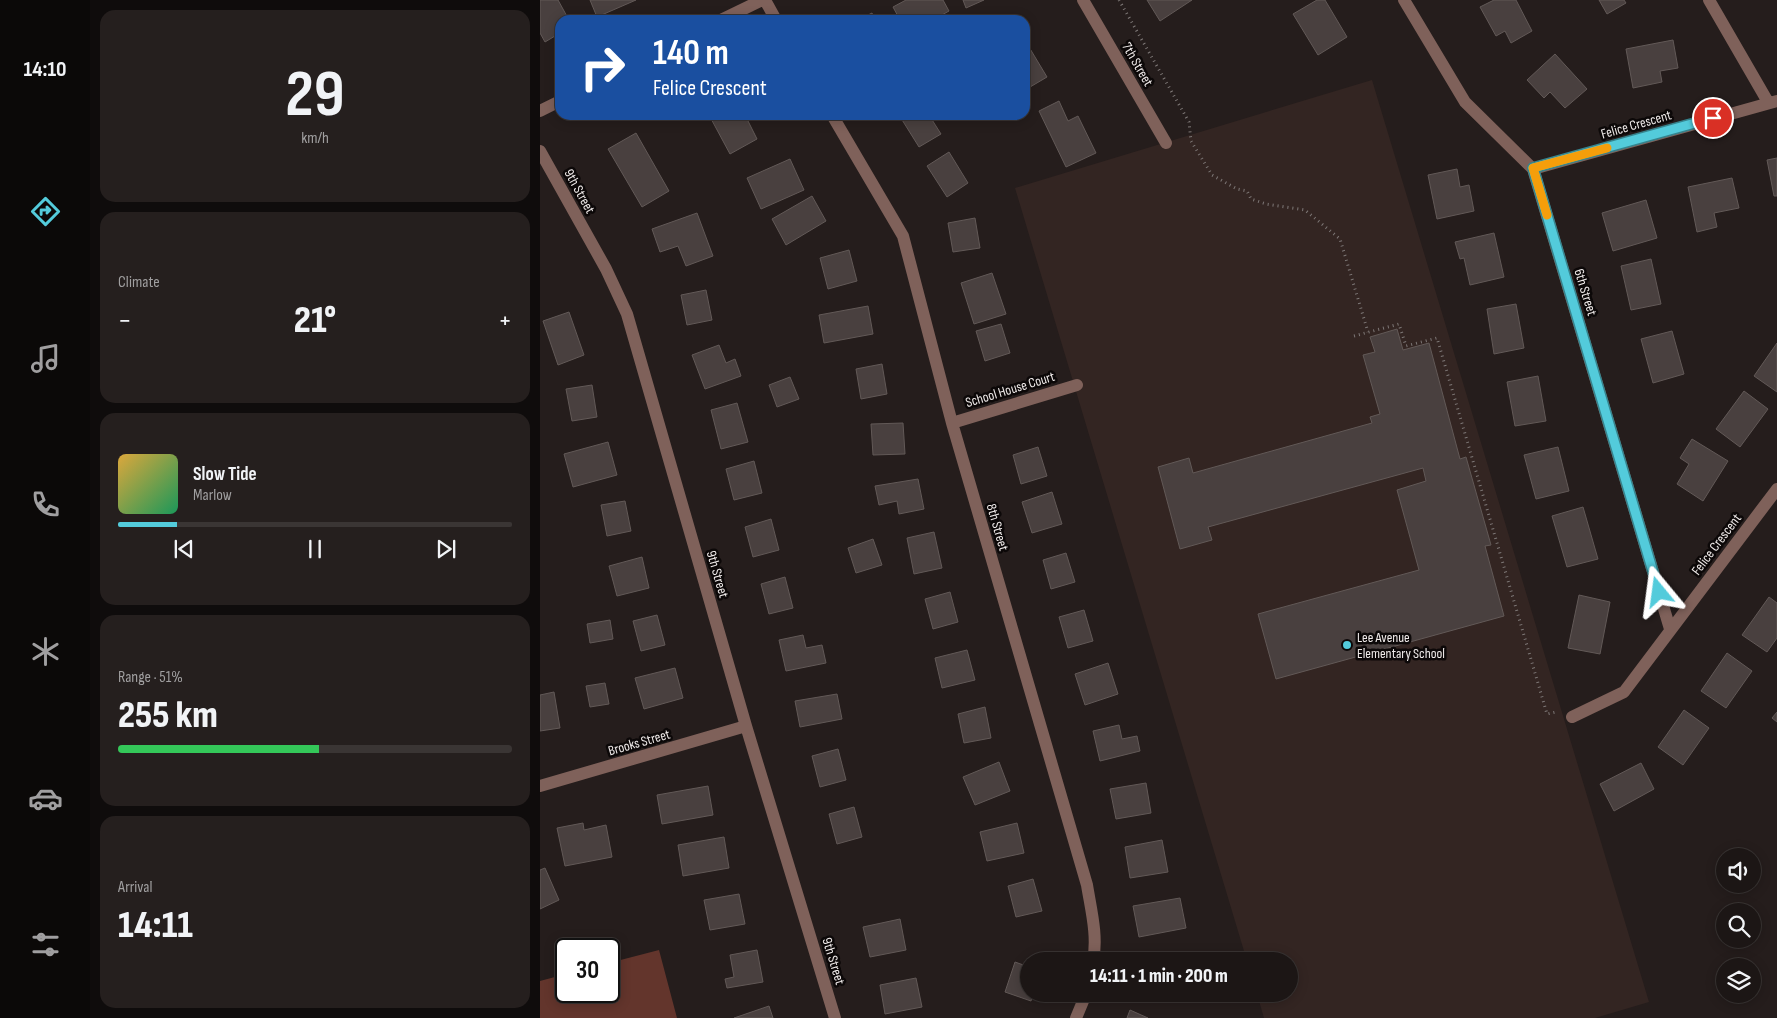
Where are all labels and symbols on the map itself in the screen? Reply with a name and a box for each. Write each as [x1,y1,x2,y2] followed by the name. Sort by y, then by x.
[1118,39,1157,89] street label: 7th Street
[1692,97,1734,139] pin
[1599,106,1673,143] street label: Felice Crescent
[560,166,599,216] street label: 9th Street
[1570,267,1601,318] street label: 6th Street
[963,368,1057,411] street label: School House Court
[983,502,1012,553] street label: 8th Street
[1688,510,1745,578] street label: Felice Crescent
[703,549,732,600] street label: 9th Street
[1632,565,1684,617] position arrow
[1357,629,1445,662] place label: Lee Avenue Elementary School
[1341,639,1353,651] marker: Lee Avenue Elementary School
[606,726,672,759] street label: Brooks Street
[818,936,849,987] street label: 9th Street
[555,938,620,1003] speed limit sign: 30

